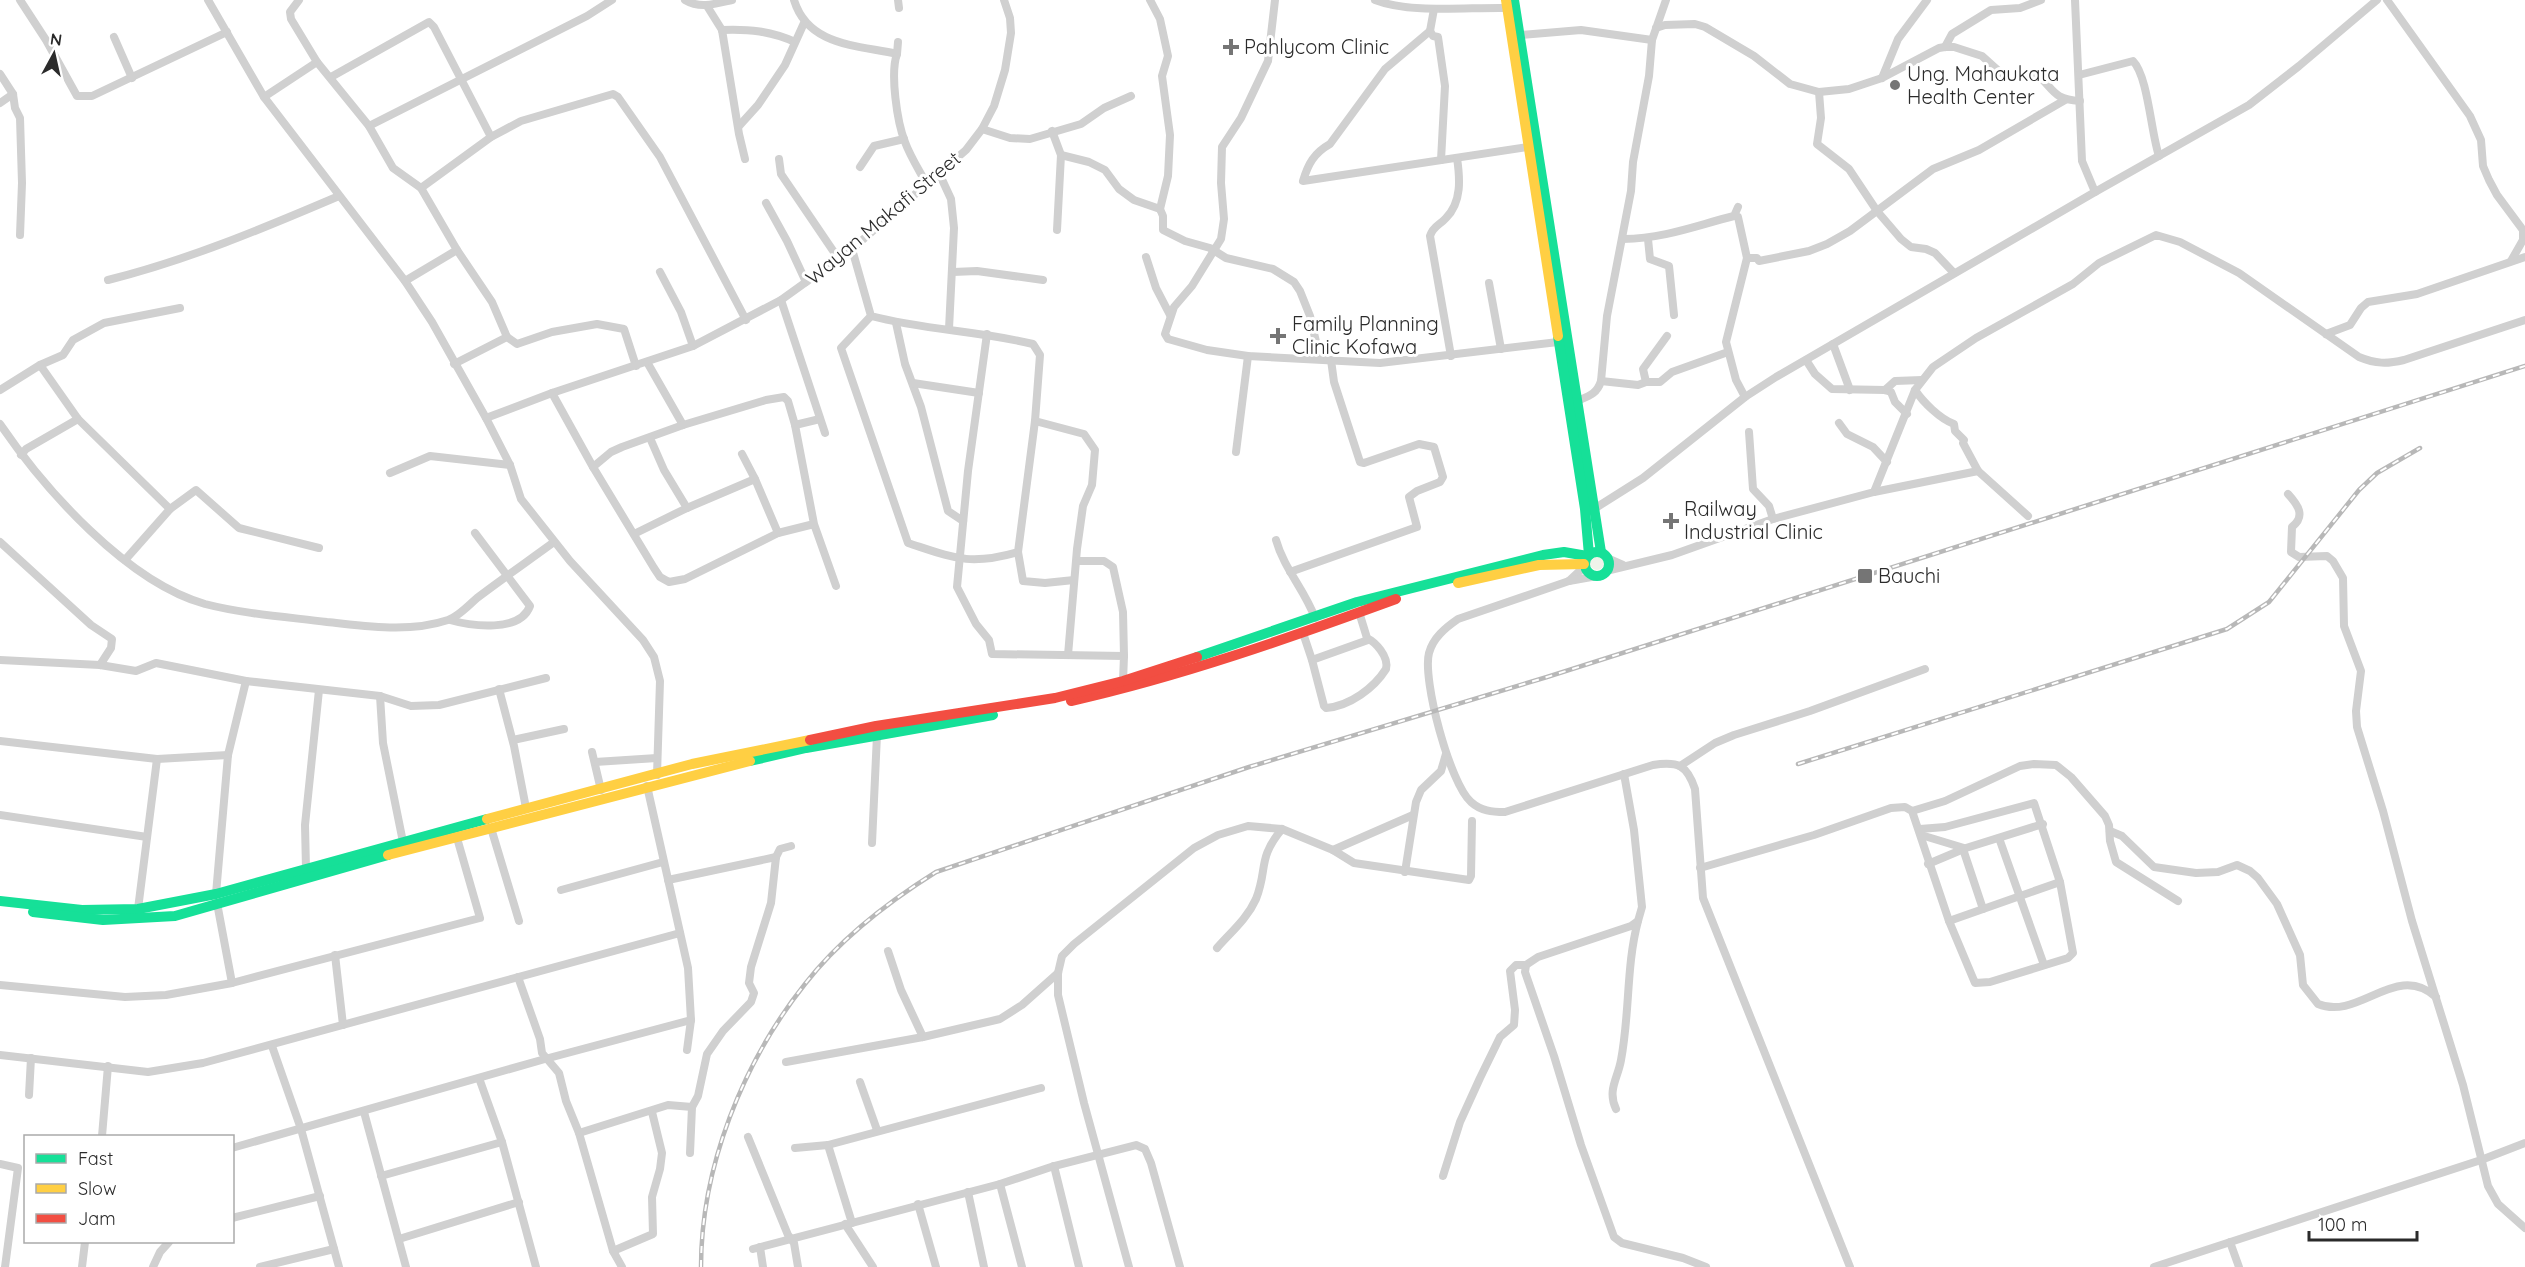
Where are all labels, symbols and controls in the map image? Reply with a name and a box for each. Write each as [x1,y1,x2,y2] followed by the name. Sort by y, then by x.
[24,24,84,84] north arrow
[49,28,63,50] text: N
[1244,34,1389,59] place label: Pahlycom Clinic
[1222,38,1240,56] marker: Pahlycom Clinic
[1907,61,2059,109] place label: Ung. Mahaukata Health Center
[1888,78,1902,92] marker: Ung. Mahaukata Health Center
[800,145,965,290] street label: Wayan Makafi Street
[1292,311,1439,359] place label: Family Planning Clinic Kofawa
[1269,327,1287,345] marker: Family Planning Clinic Kofawa
[1684,496,1823,544] place label: Railway Industrial Clinic
[1662,512,1680,530] marker: Railway Industrial Clinic
[1878,563,1940,588] place label: Bauchi
[1856,567,1874,585] marker: Bauchi
[24,1135,234,1243] legend
[78,1147,113,1170] text: Fast
[78,1177,116,1200] text: Slow
[2309,1204,2417,1242] scale bar
[78,1207,116,1230] text: Jam
[2318,1213,2367,1236] text: 100 m

